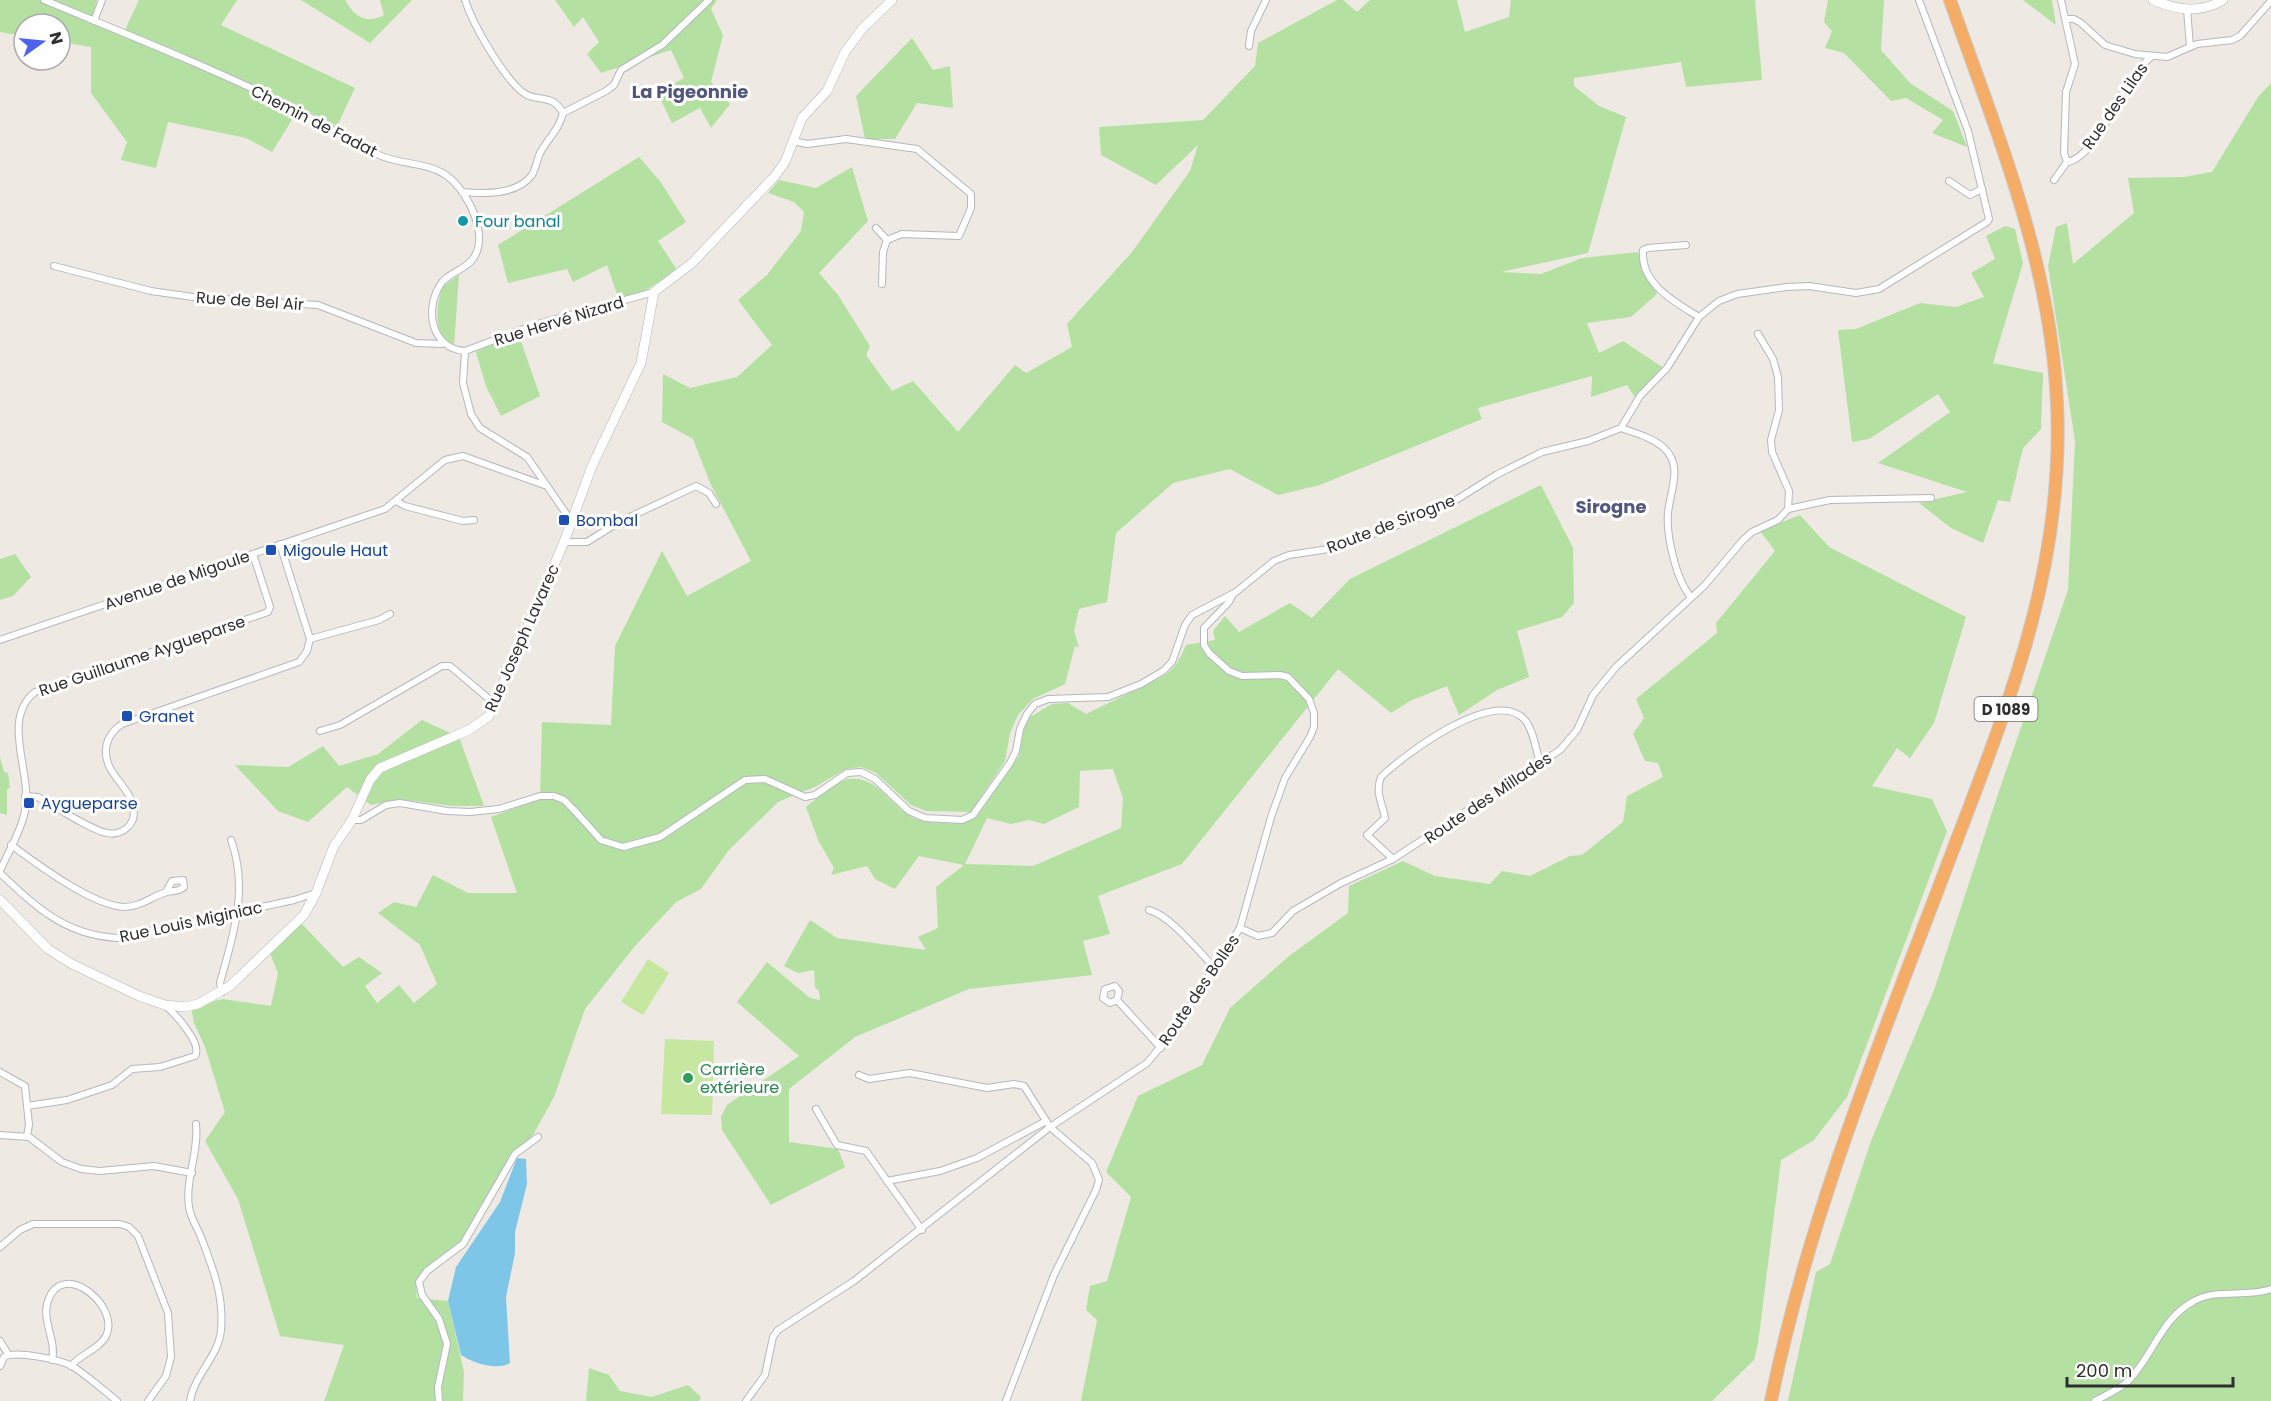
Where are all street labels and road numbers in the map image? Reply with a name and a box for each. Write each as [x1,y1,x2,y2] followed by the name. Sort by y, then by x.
[2076,58,2154,154] street label: Rue des Lilas
[247,79,381,163] street label: Chemin de Fadat
[195,286,305,316] street label: Rue de Bel Air
[491,290,627,352] street label: Rue Hervé Nizard
[1324,489,1459,559] street label: Route de Sirogne
[101,544,253,616] street label: Avenue de Migoule
[479,560,565,716] street label: Rue Joseph Lavarec
[36,610,248,702] street label: Rue Guillaume Aygueparse
[1974,697,2038,721] road number: D 1089
[1420,747,1556,849] street label: Route des Millades
[118,896,265,948] street label: Rue Louis Miginiac
[1153,930,1245,1050] street label: Route des Bolles

